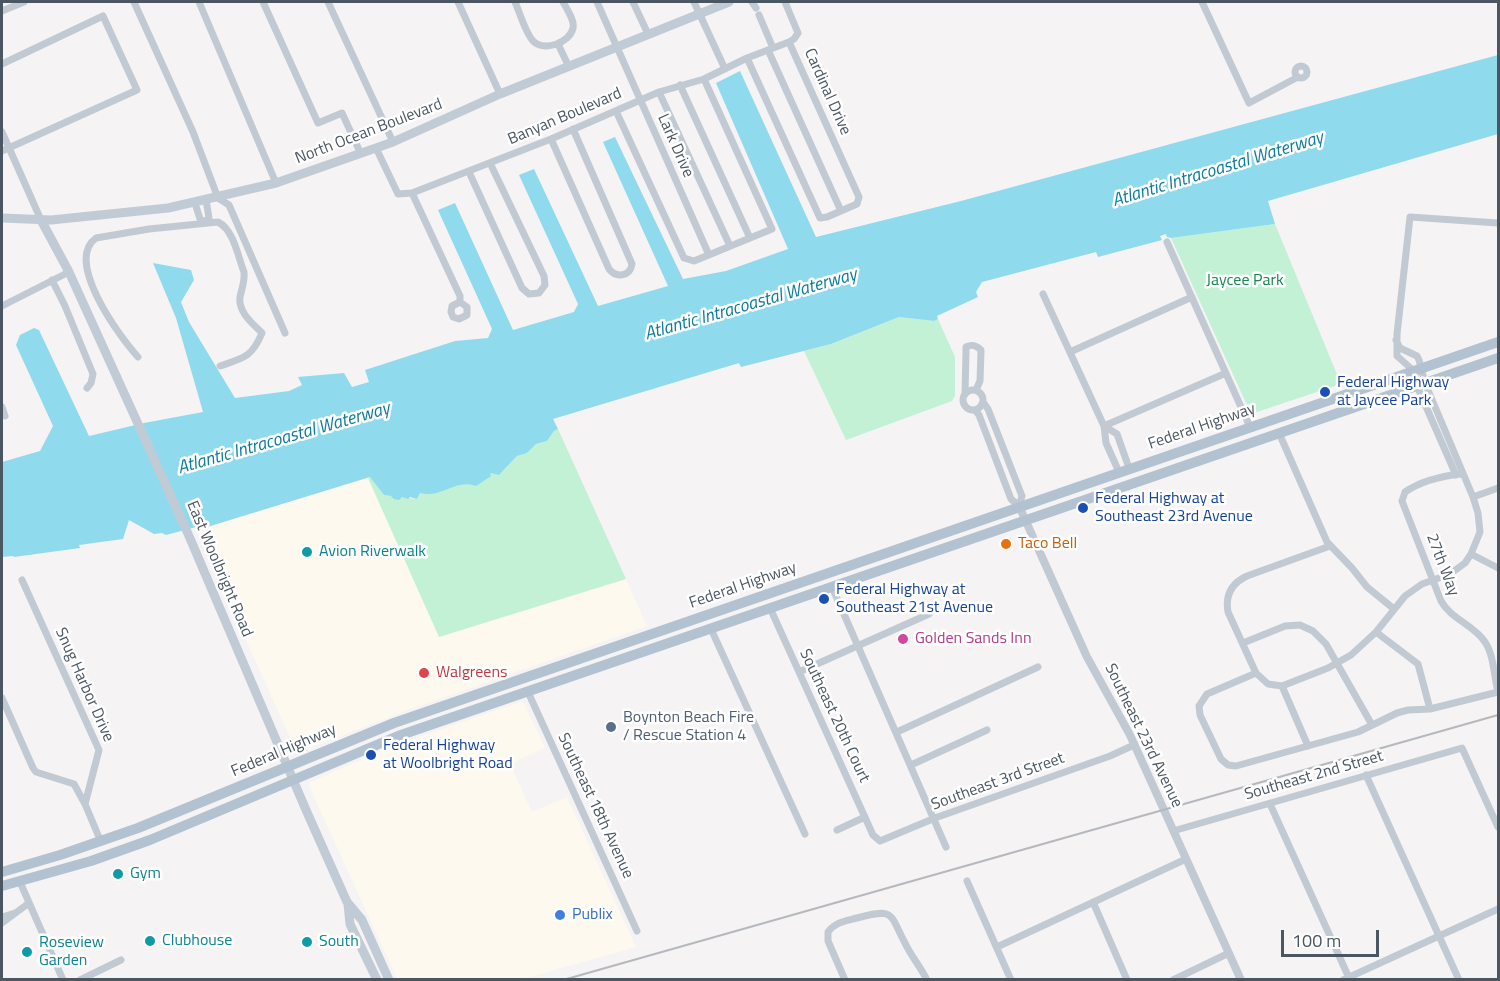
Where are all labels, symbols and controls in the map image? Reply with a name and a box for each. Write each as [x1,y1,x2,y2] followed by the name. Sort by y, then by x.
[799,46,855,138] street label: Cardinal Drive
[505,84,625,150] street label: Banyan Boulevard
[293,95,445,169] street label: North Ocean Boulevard
[653,111,697,181] street label: Lark Drive
[1110,128,1326,212] water label: Atlantic Intracoastal Waterway
[642,264,860,346] water label: Atlantic Intracoastal Waterway
[1206,271,1284,291] park label: Jaycee Park
[1337,373,1449,411] place label: Federal Highway at Jaycee Park
[1318,385,1332,399] marker: Federal Highway at Jaycee Park
[175,398,393,480] water label: Atlantic Intracoastal Waterway
[1146,400,1258,454] street label: Federal Highway
[1095,489,1253,527] place label: Federal Highway at Southeast 23rd Avenue
[182,498,256,640] street label: East Woolbright Road
[1076,501,1090,515] marker: Federal Highway at Southeast 23rd Avenue
[1421,531,1463,599] street label: 27th Way
[1018,534,1077,554] place label: Taco Bell
[999,537,1013,551] marker: Taco Bell
[319,542,426,562] place label: Avion Riverwalk
[300,545,314,559] marker: Avion Riverwalk
[687,559,799,613] street label: Federal Highway
[836,580,993,618] place label: Federal Highway at Southeast 21st Avenue
[817,592,831,606] marker: Federal Highway at Southeast 21st Avenue
[50,625,118,745] street label: Snug Harbor Drive
[915,629,1031,649] place label: Golden Sands Inn
[896,632,910,646] marker: Golden Sands Inn
[795,646,873,786] street label: Southeast 20th Court
[1100,661,1186,811] street label: Southeast 23rd Avenue
[436,663,507,683] place label: Walgreens
[417,666,431,680] marker: Walgreens
[623,708,754,746] place label: Boynton Beach Fire / Rescue Station 4
[229,720,339,782] street label: Federal Highway
[604,720,618,734] marker: Boynton Beach Fire / Rescue Station 4
[553,730,637,882] street label: Southeast 18th Avenue
[383,736,513,774] place label: Federal Highway at Woolbright Road
[1242,747,1386,805] street label: Southeast 2nd Street
[364,748,378,762] marker: Federal Highway at Woolbright Road
[929,749,1067,815] street label: Southeast 3rd Street
[130,864,161,884] place label: Gym
[111,867,125,881] marker: Gym
[572,905,613,925] place label: Publix
[553,908,567,922] marker: Publix
[1284,918,1382,956] scale bar
[1292,927,1341,954] text: 100 m
[162,931,232,951] place label: Clubhouse
[319,932,359,952] place label: South
[39,933,104,971] place label: Roseview Garden
[143,934,157,948] marker: Clubhouse
[300,935,314,949] marker: South
[20,945,34,959] marker: Roseview Garden

